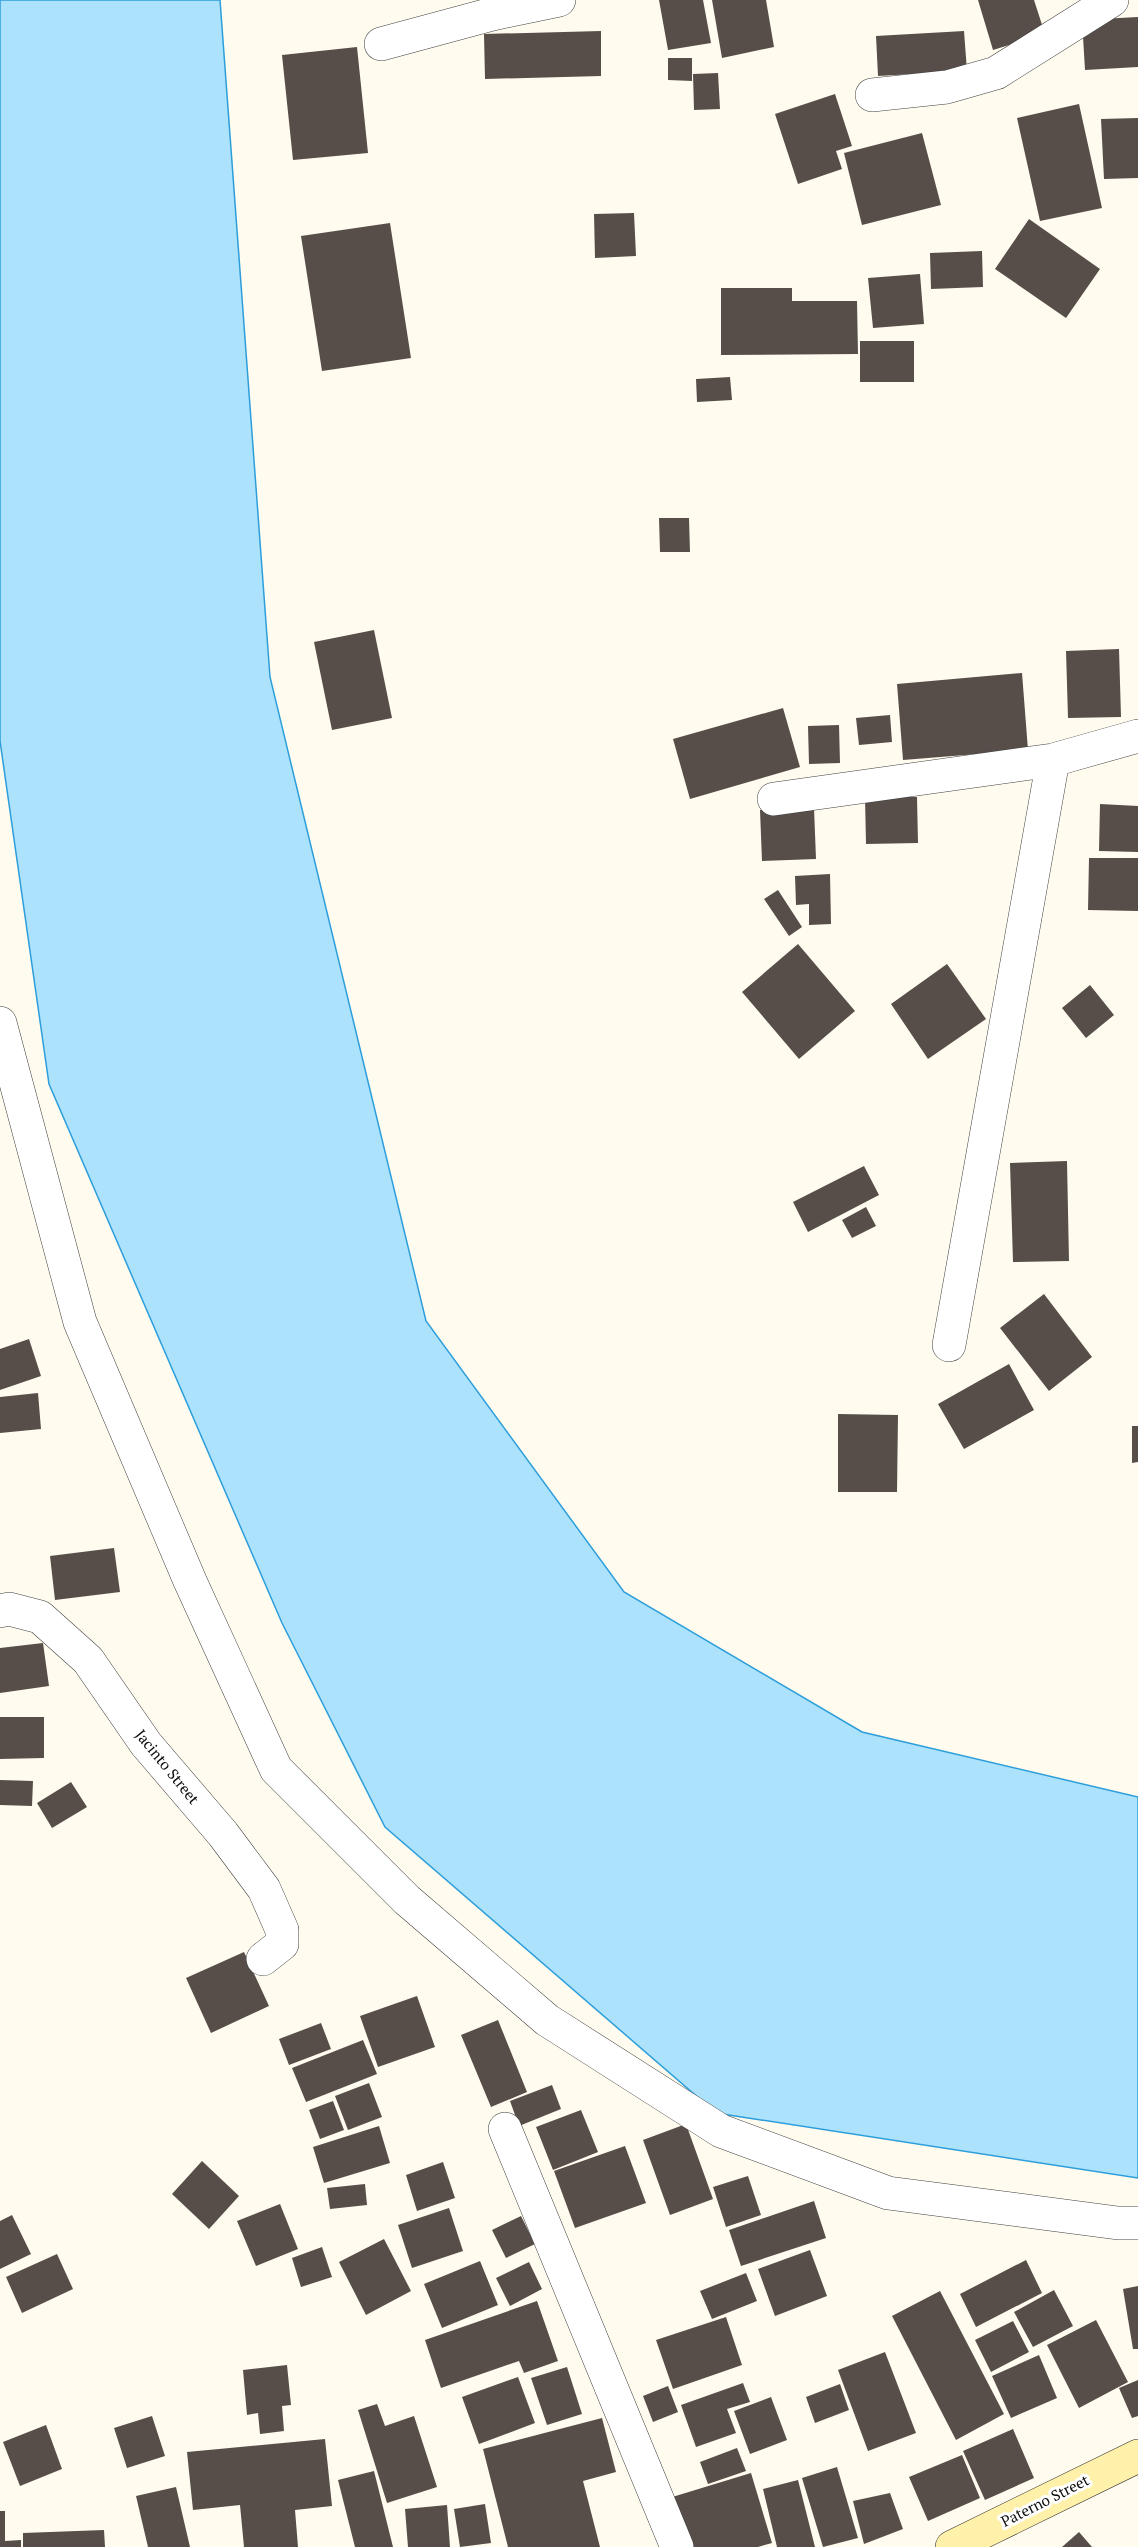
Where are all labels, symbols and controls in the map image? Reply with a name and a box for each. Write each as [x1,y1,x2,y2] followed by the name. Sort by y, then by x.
[131,1725,204,1808] street label: Jacinto Street
[997,2469,1092,2531] street label: Paterno Street

